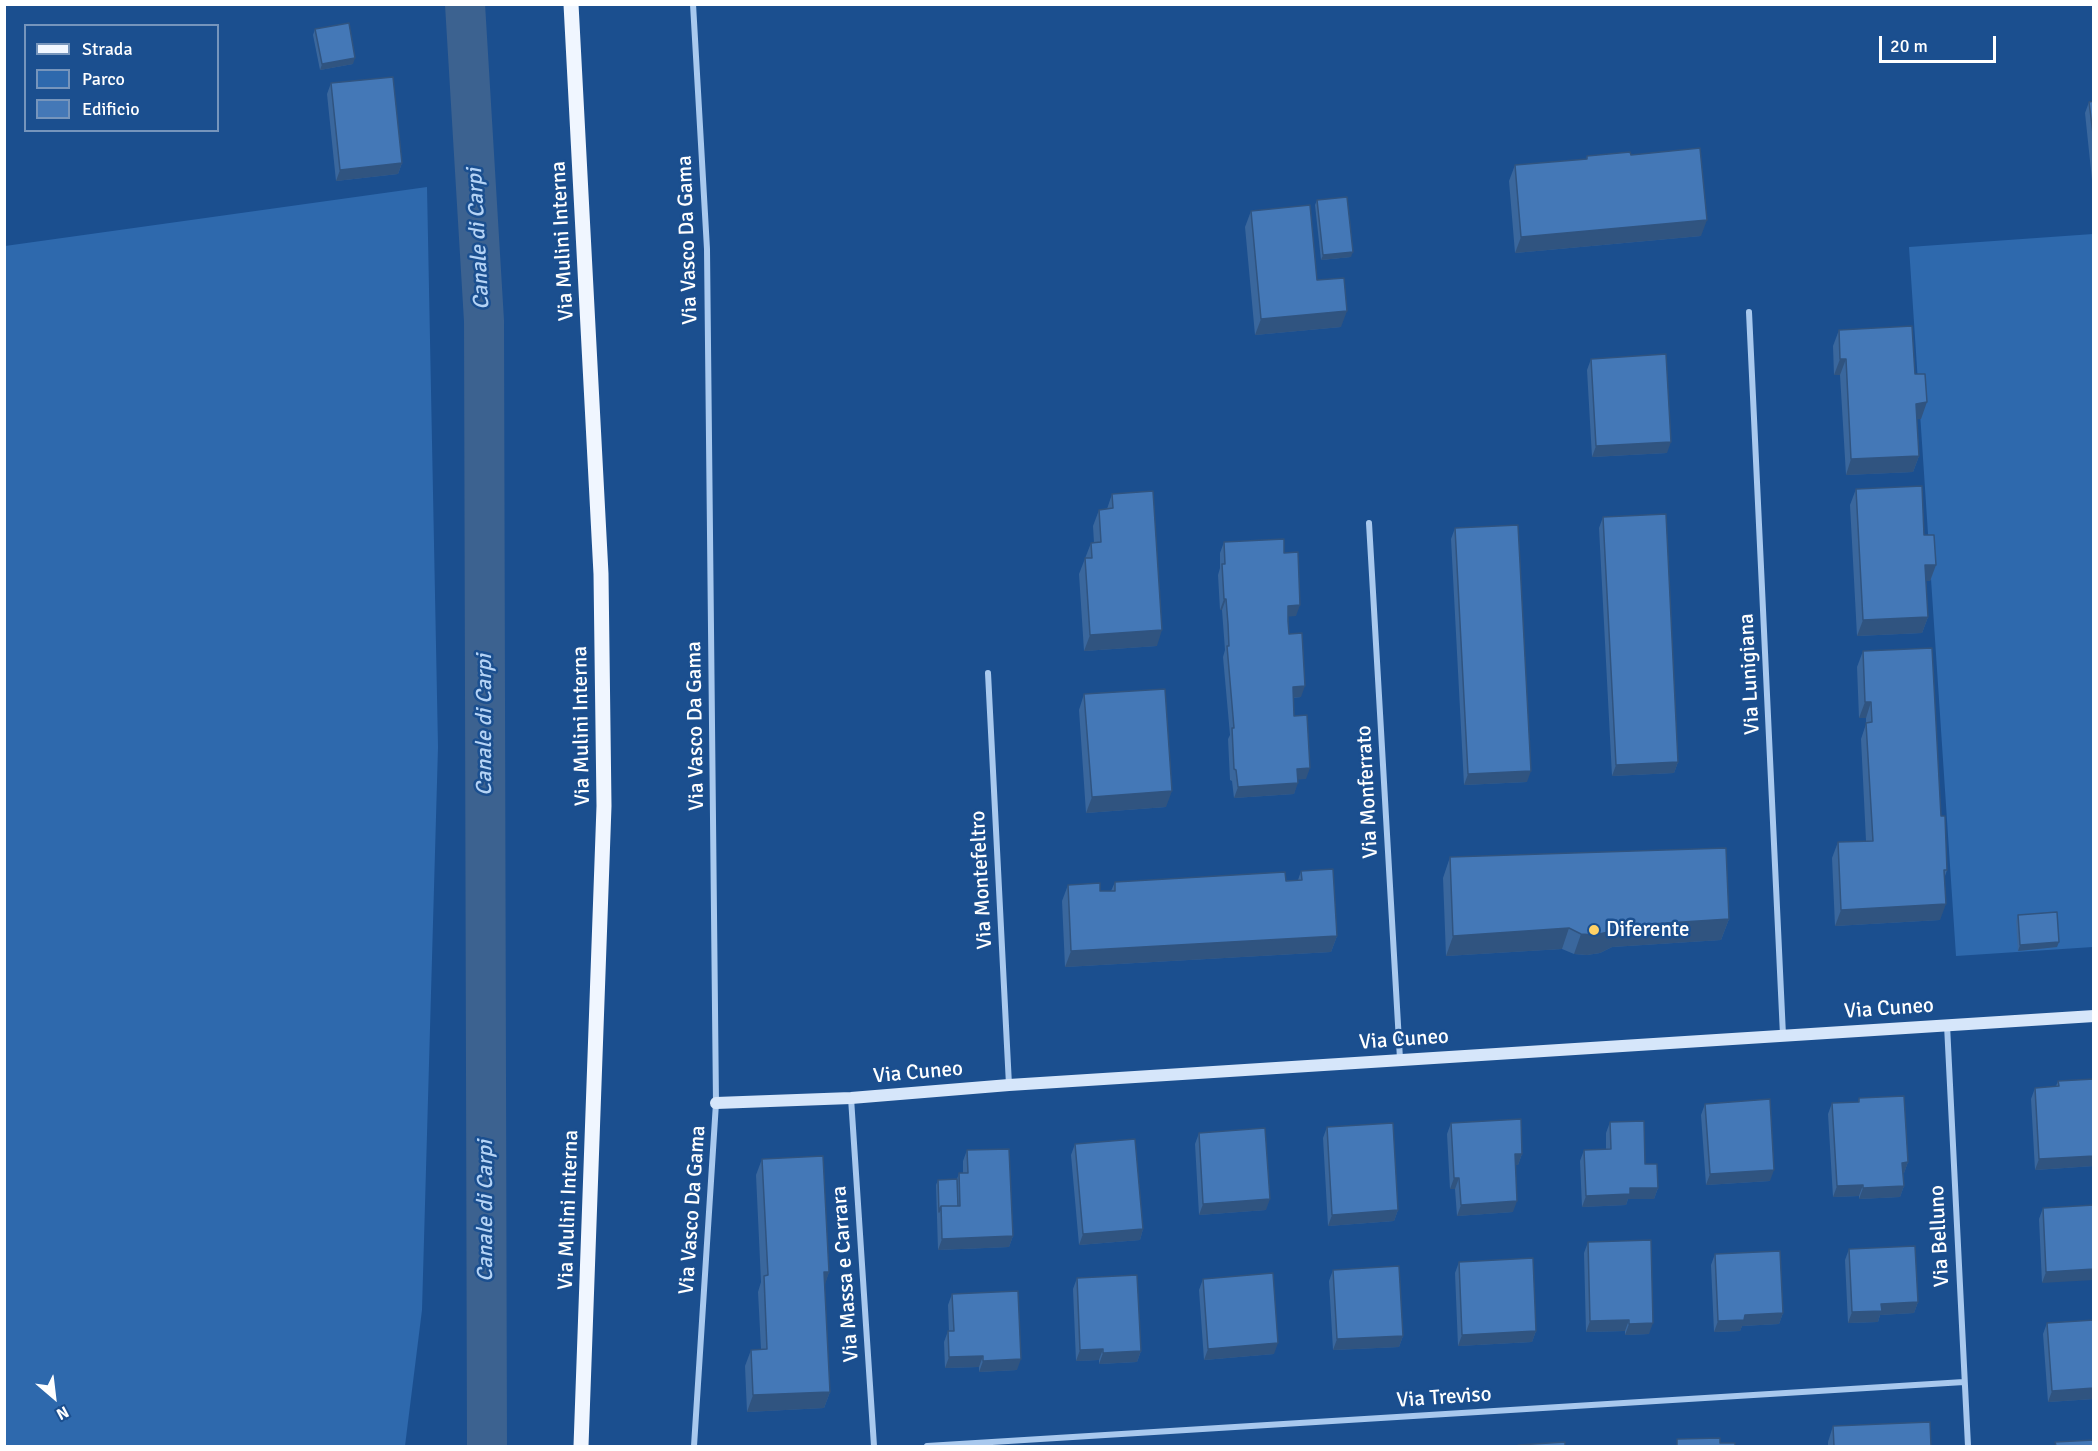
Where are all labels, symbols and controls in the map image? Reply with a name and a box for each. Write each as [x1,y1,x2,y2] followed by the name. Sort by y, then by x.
[24,24,219,132] legend
[1882,24,1999,62] scale bar
[1890,35,1928,57] text: 20 m
[82,38,133,60] text: Strada
[82,68,125,90] text: Parco
[82,98,140,120] text: Edificio
[672,155,704,325] street label: Via Vasco Da Gama
[546,160,580,322] street label: Via Mulini Interna
[462,167,496,311] water label: Canale di Carpi
[1734,613,1766,735] street label: Via Lunigiana
[682,641,710,811] street label: Via Vasco Da Gama
[568,646,596,806] street label: Via Mulini Interna
[472,654,498,796] water label: Canale di Carpi
[1352,725,1384,859] street label: Via Monferrato
[966,810,998,950] street label: Via Montefeltro
[1606,917,1690,943] place label: Diferente
[1587,923,1601,937] marker: Diferente
[1843,993,1935,1025] street label: Via Cuneo
[1358,1024,1450,1056] street label: Via Cuneo
[872,1057,964,1089] street label: Via Cuneo
[675,1125,711,1295] street label: Via Vasco Da Gama
[554,1130,584,1290] street label: Via Mulini Interna
[473,1140,499,1282] water label: Canale di Carpi
[1925,1184,1955,1288] street label: Via Belluno
[827,1185,865,1363] street label: Via Massa e Carrara
[24,1367,84,1427] north arrow
[1396,1382,1492,1414] street label: Via Treviso
[53,1401,72,1424] text: N

